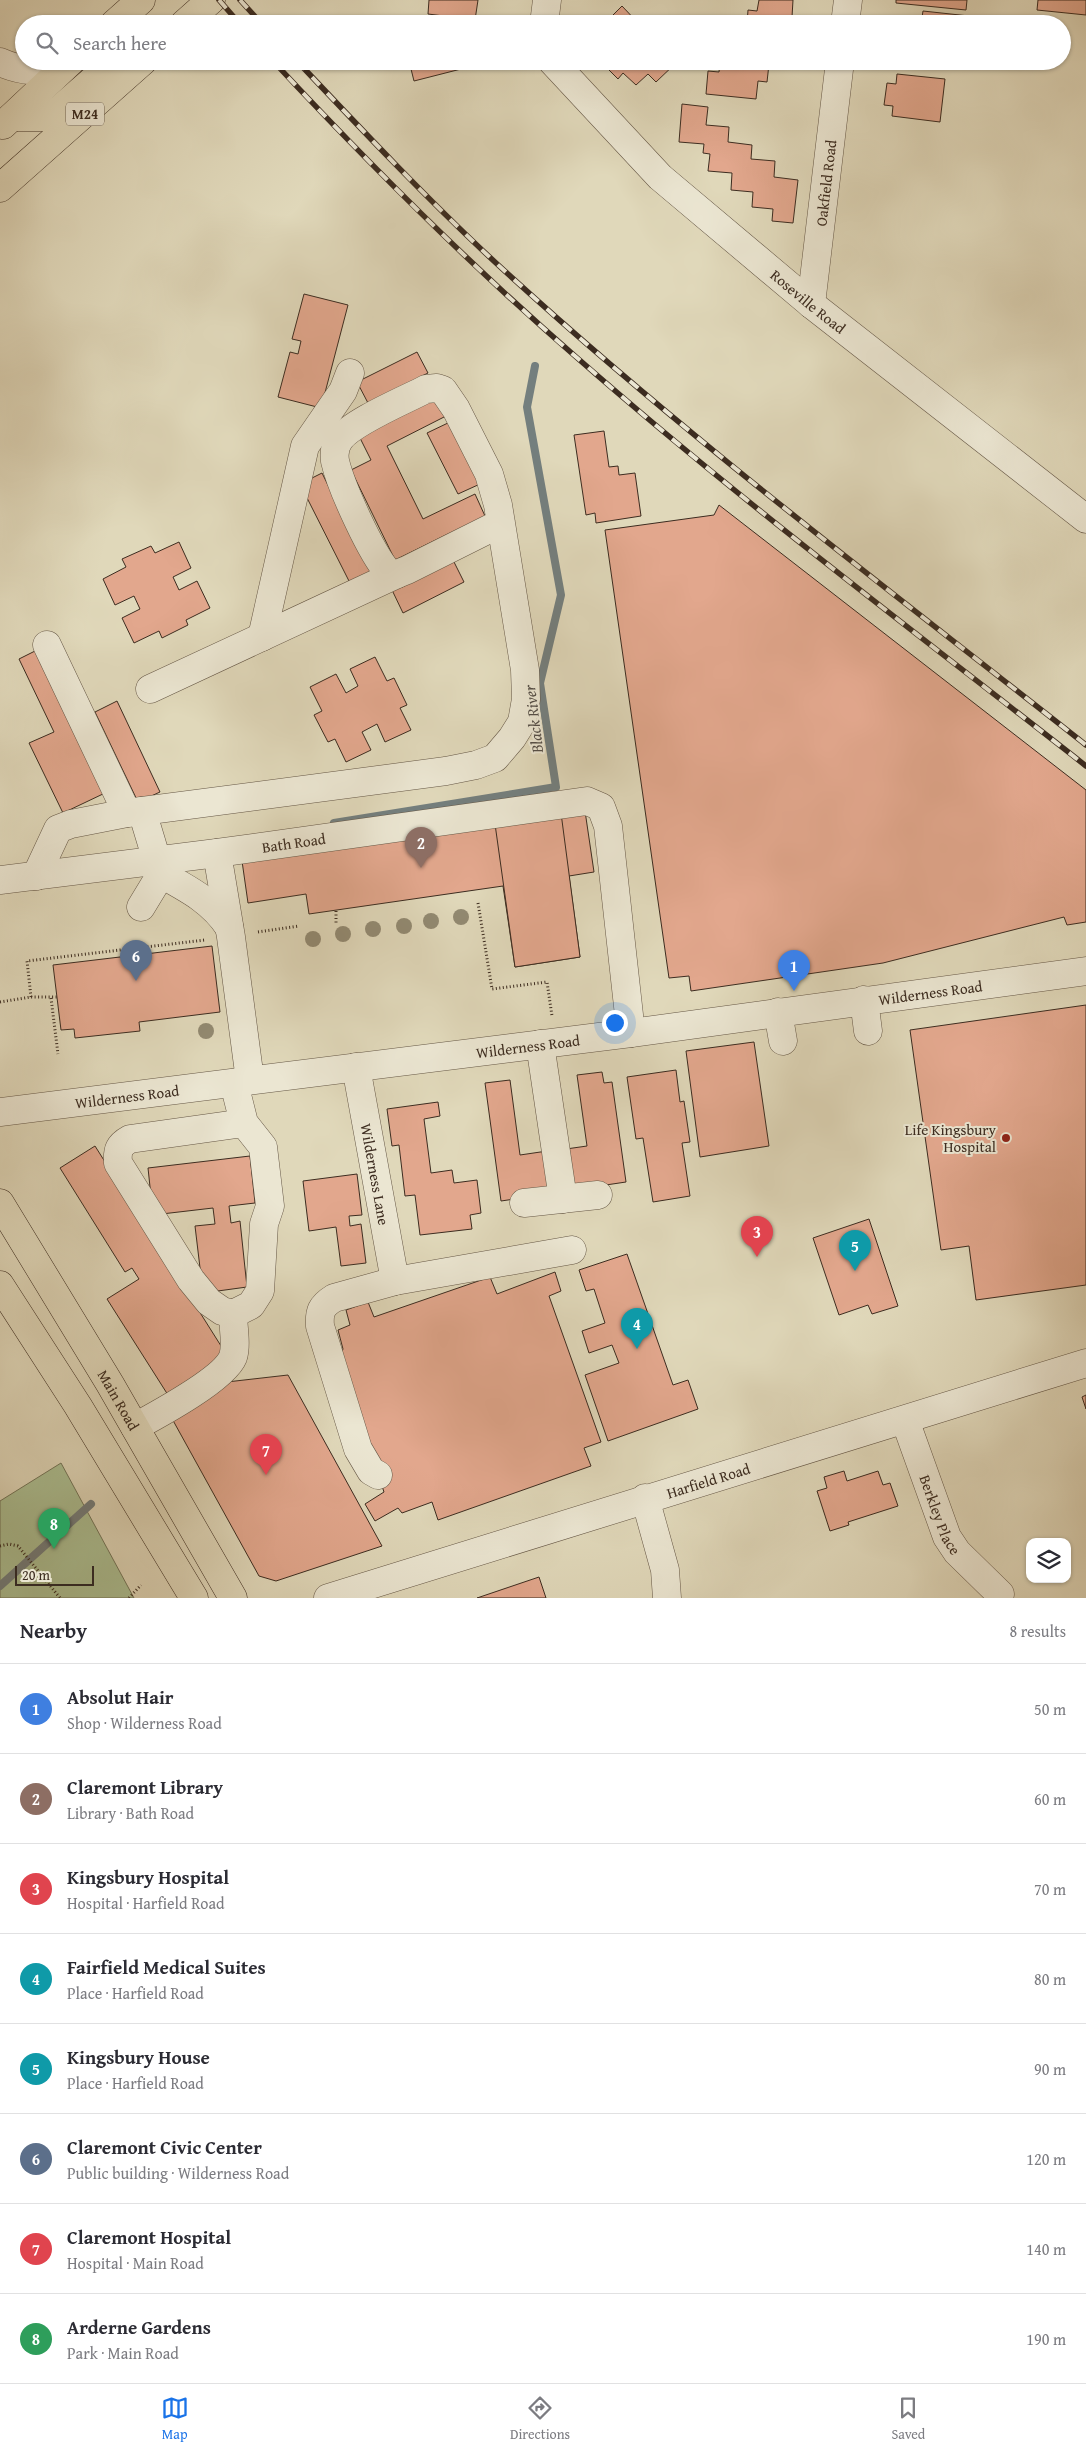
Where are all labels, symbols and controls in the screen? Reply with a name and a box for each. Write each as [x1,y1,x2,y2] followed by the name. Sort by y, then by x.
[15,15,1071,70] search box
[33,29,61,57] icon: search
[73,29,167,57] text: Search here
[66,102,104,126] road number: M24
[810,138,841,227] street label: Oakfield Road
[766,264,850,338] street label: Roseville Road
[517,683,549,755] water label: Black River
[260,827,327,857] street label: Bath Road
[405,827,437,868] pin: 2
[120,940,152,981] pin: 6
[778,950,810,991] pin: 1
[877,975,984,1010] street label: Wilderness Road
[602,1010,628,1036] your location
[475,1029,581,1063] street label: Wilderness Road
[74,1079,180,1113] street label: Wilderness Road
[905,1119,997,1157] place label: Life Kingsbury Hospital
[356,1122,395,1227] street label: Wilderness Lane
[1000,1132,1012,1144] marker: Life Kingsbury Hospital
[741,1216,773,1257] pin: 3
[839,1230,871,1271] pin: 5
[621,1308,653,1349] pin: 4
[93,1366,145,1434] street label: Main Road
[250,1434,282,1475] pin: 7
[664,1457,752,1503] street label: Harfield Road
[915,1472,966,1559] street label: Berkley Place
[38,1508,70,1549] pin: 8
[1026,1538,1071,1583] map controls
[1026,1538,1071,1583] button: layers
[15,1563,94,1586] scale bar
[22,1565,50,1585] text: 20 m
[20,1615,87,1646] text: Nearby
[1009,1619,1066,1643] text: 8 results
[67,1683,174,1711] text: Absolut Hair
[32,1697,40,1721] text: 1
[1034,1697,1066,1721] text: 50 m
[67,1711,222,1735] text: Shop · Wilderness Road
[67,1773,223,1801] text: Claremont Library
[32,1787,40,1811] text: 2
[1034,1787,1066,1811] text: 60 m
[67,1801,194,1825] text: Library · Bath Road
[67,1863,229,1891] text: Kingsbury Hospital
[32,1877,40,1901] text: 3
[1034,1877,1066,1901] text: 70 m
[67,1891,225,1915] text: Hospital · Harfield Road
[67,1953,266,1981] text: Fairfield Medical Suites
[32,1967,40,1991] text: 4
[1034,1967,1066,1991] text: 80 m
[67,1981,204,2005] text: Place · Harfield Road
[67,2043,210,2071] text: Kingsbury House
[32,2057,40,2081] text: 5
[1034,2057,1066,2081] text: 90 m
[67,2071,204,2095] text: Place · Harfield Road
[67,2133,262,2161] text: Claremont Civic Center
[32,2147,40,2171] text: 6
[1026,2147,1066,2171] text: 120 m
[67,2161,289,2185] text: Public building · Wilderness Road
[67,2223,231,2251] text: Claremont Hospital
[32,2237,40,2261] text: 7
[1026,2237,1066,2261] text: 140 m
[67,2251,204,2275] text: Hospital · Main Road
[67,2313,211,2341] text: Arderne Gardens
[32,2327,40,2351] text: 8
[1026,2327,1066,2351] text: 190 m
[67,2341,179,2365] text: Park · Main Road
[161,2394,189,2444] tab: Map
[510,2394,570,2444] tab: Directions
[891,2394,925,2444] tab: Saved

